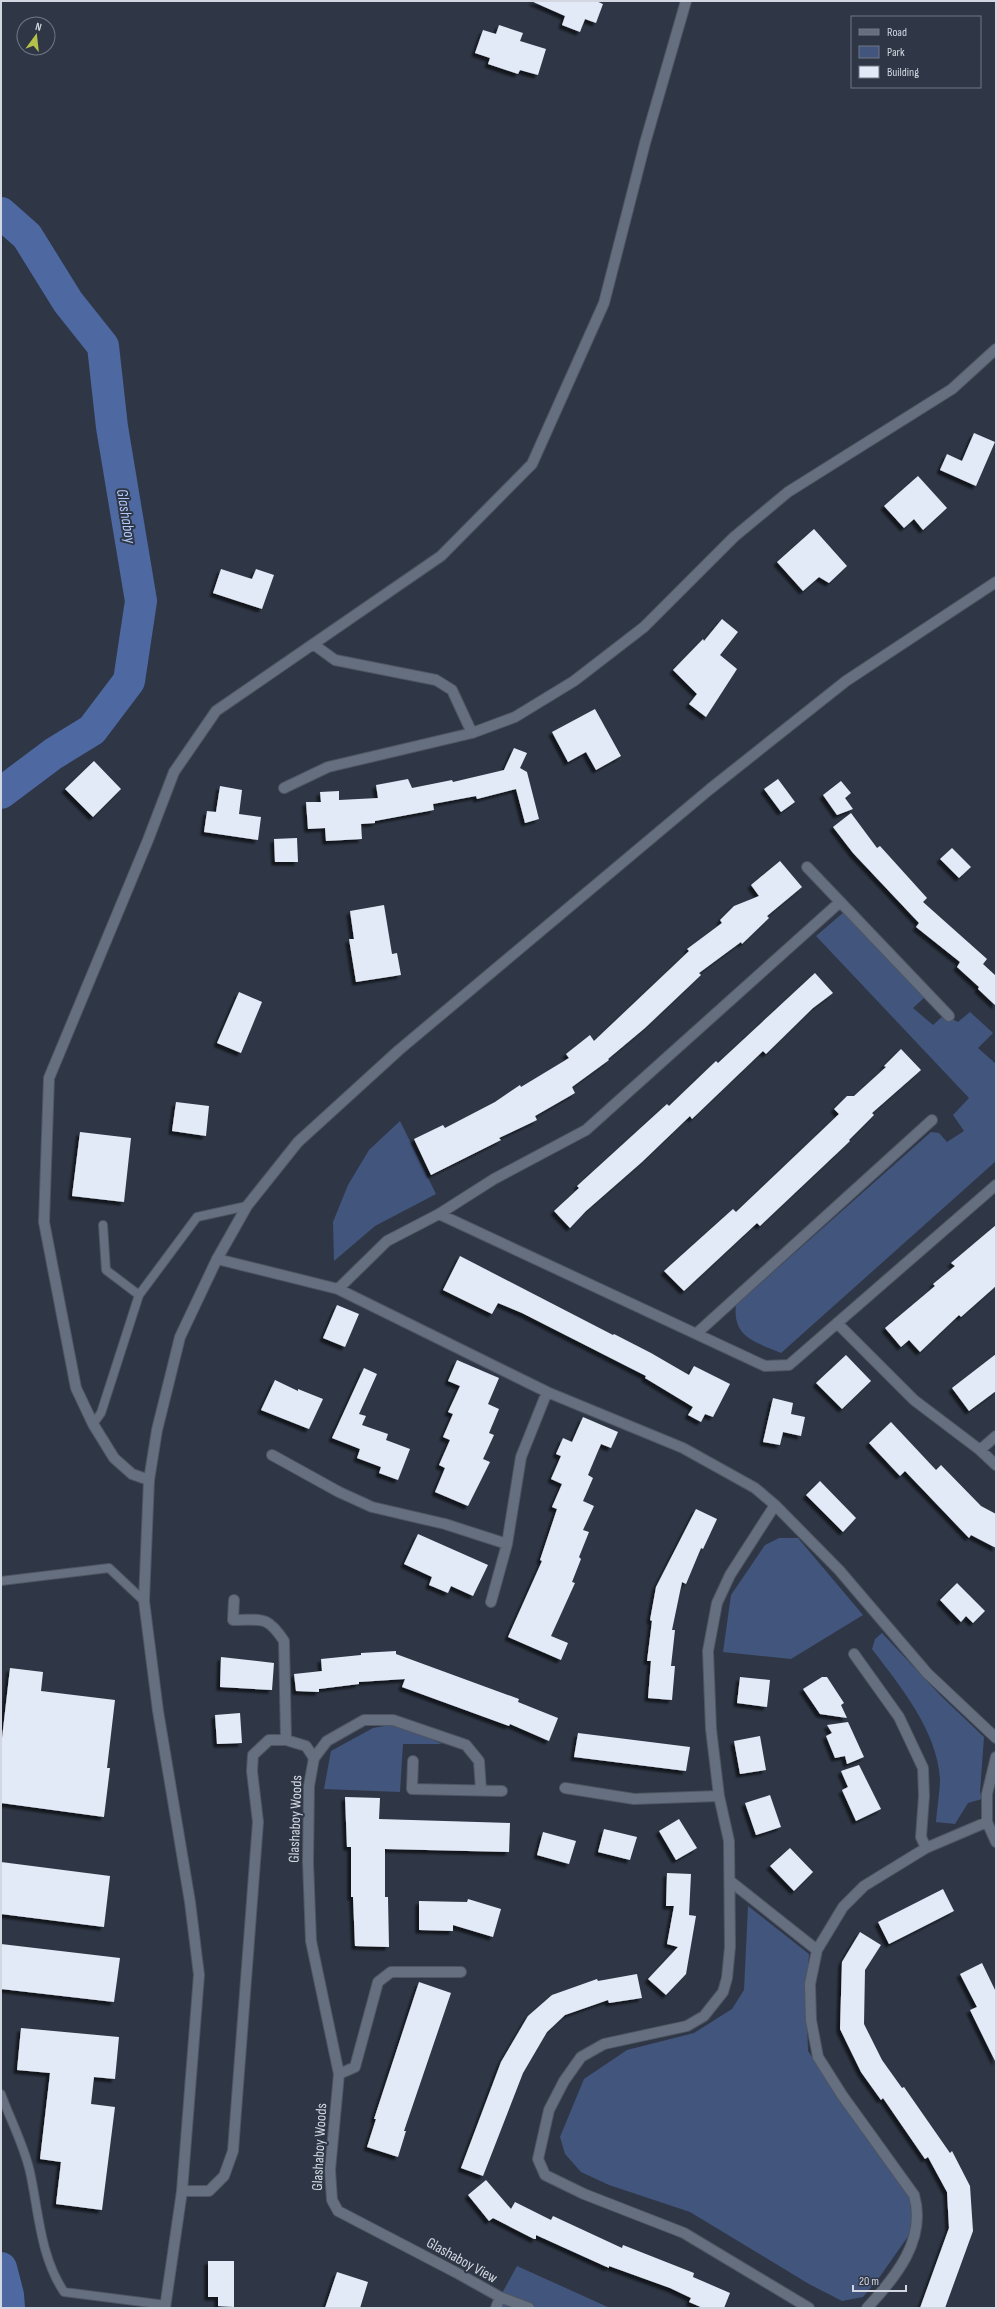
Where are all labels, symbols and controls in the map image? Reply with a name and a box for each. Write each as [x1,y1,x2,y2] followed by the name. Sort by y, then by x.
[16,16,56,56] north arrow
[851,16,981,88] legend
[34,20,43,34] text: N
[887,25,907,40] text: Road
[887,45,905,60] text: Park
[887,65,919,80] text: Building
[112,488,139,546] water label: Glashaboy
[284,1775,307,1863] street label: Glashaboy Woods
[308,2103,331,2191] street label: Glashaboy Woods
[423,2233,501,2288] street label: Glashaboy View
[853,2267,906,2293] scale bar
[859,2274,879,2289] text: 20 m

